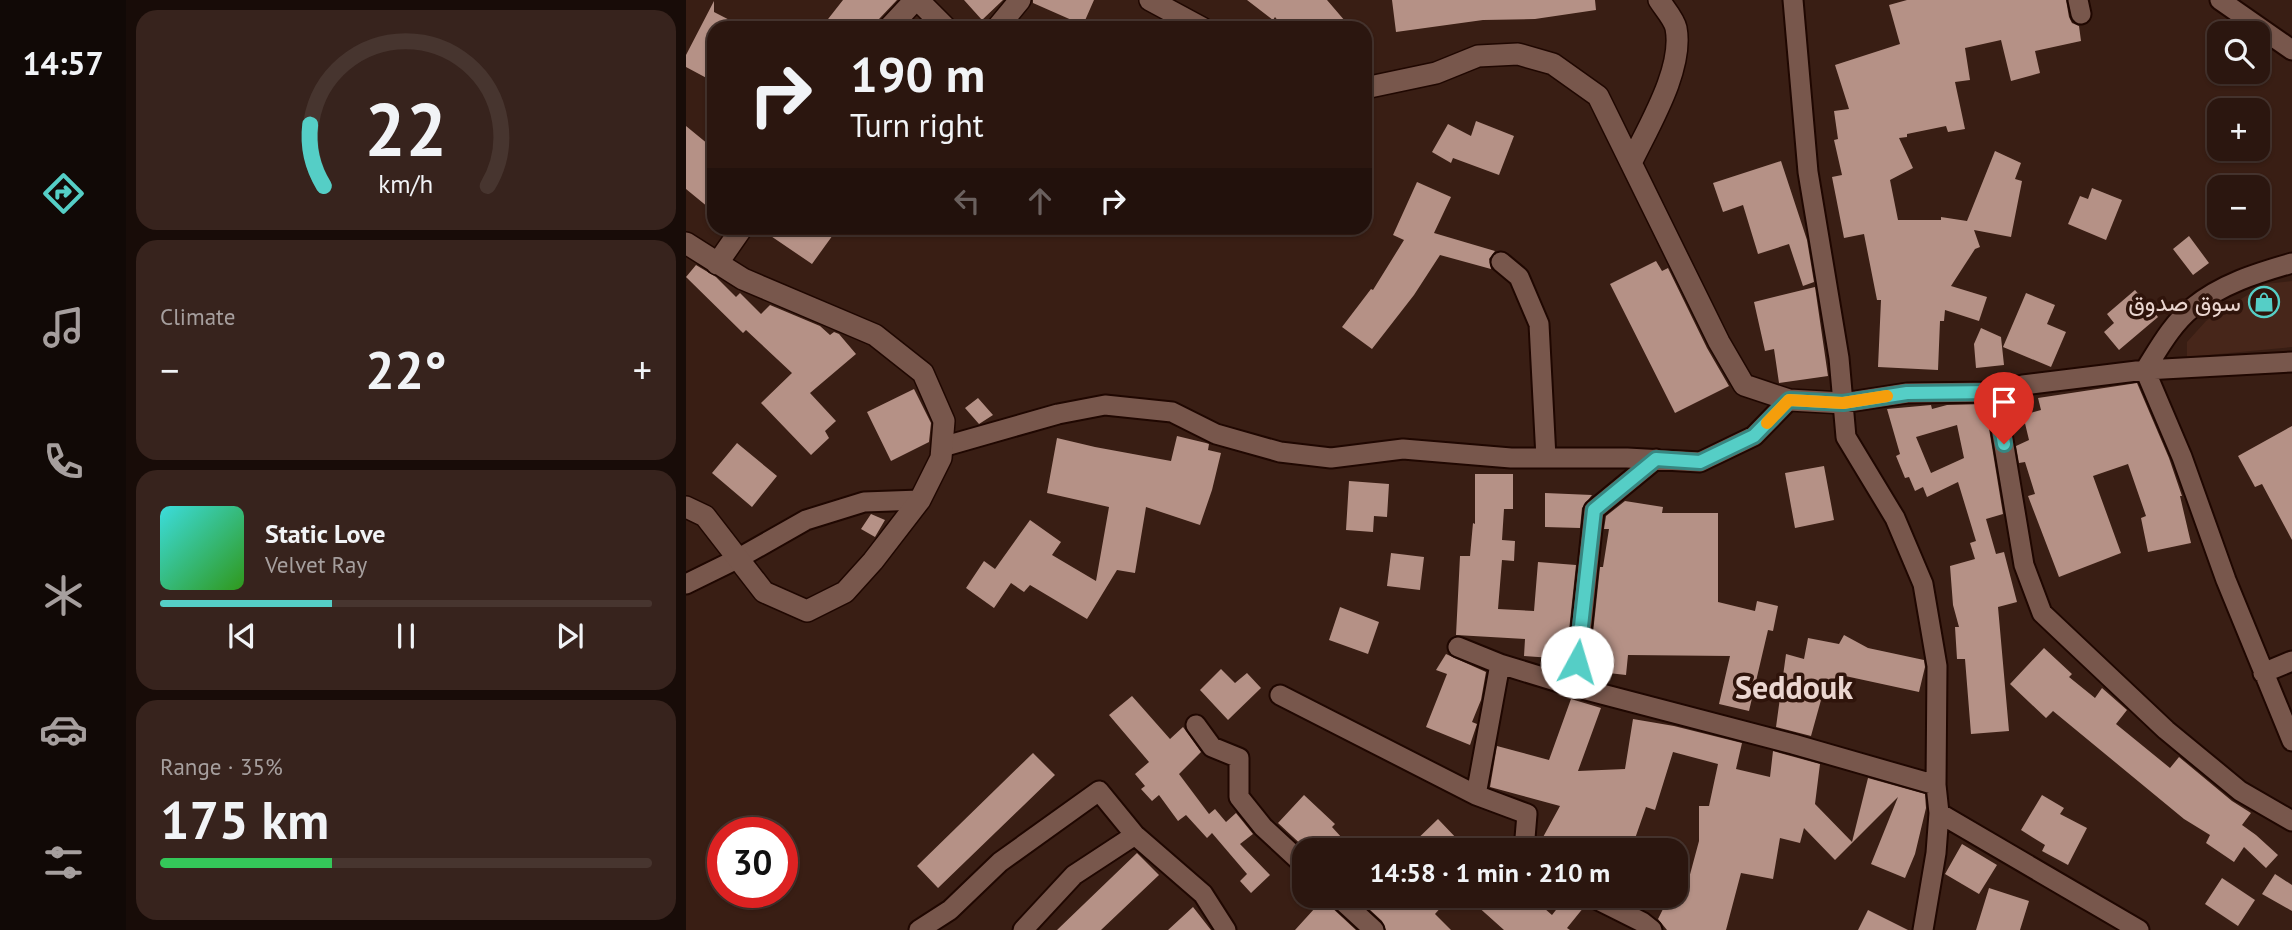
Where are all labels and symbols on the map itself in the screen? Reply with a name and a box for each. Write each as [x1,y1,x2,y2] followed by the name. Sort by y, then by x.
[2247,285,2281,319] shop icon: سوق صدوق
[2128,287,2241,318] place label: سوق صدوق
[1974,372,2034,444] pin
[1540,625,1614,699] position arrow
[1735,666,1853,708] district label: Seddouk
[707,817,798,908] speed limit sign: 30

